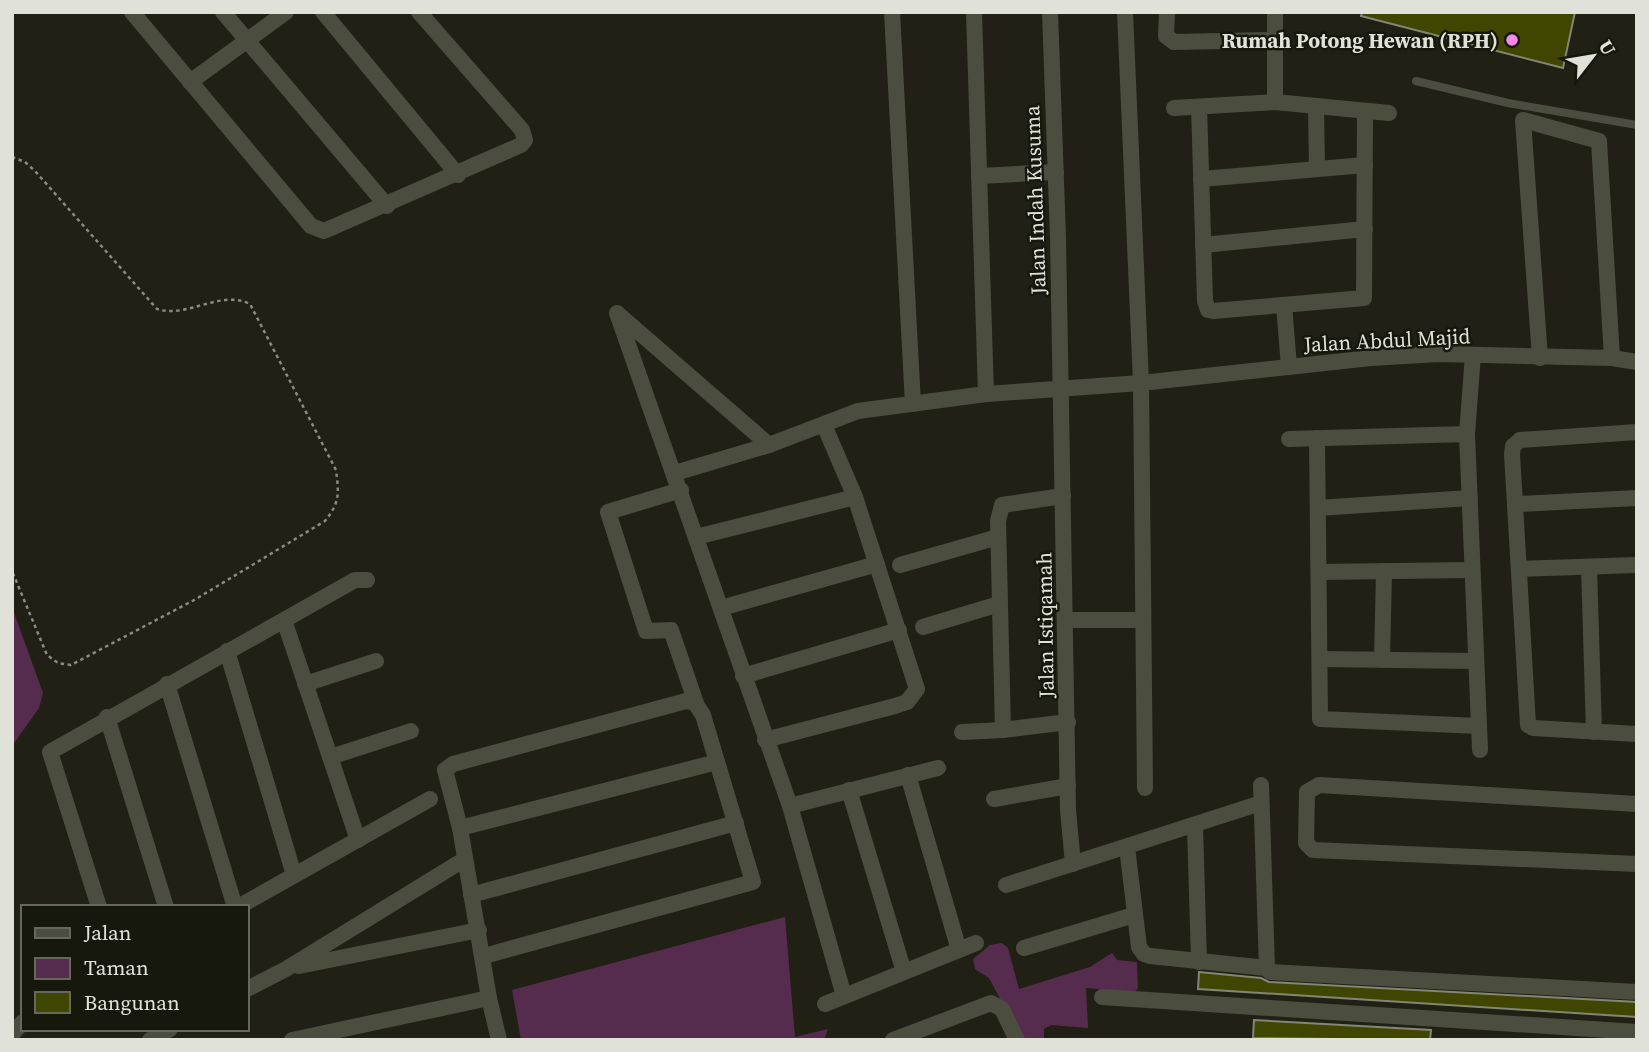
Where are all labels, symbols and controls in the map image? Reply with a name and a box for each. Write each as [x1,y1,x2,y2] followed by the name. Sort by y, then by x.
[1558,21,1628,91] north arrow
[1222,26,1498,55] place label: Rumah Potong Hewan (RPH)
[1504,32,1520,48] marker: Rumah Potong Hewan (RPH)
[1593,35,1622,60] text: U
[1017,105,1053,296] street label: Jalan Indah Kusuma
[1302,321,1471,359] street label: Jalan Abdul Majid
[1029,552,1061,699] street label: Jalan Istiqamah
[21,905,248,1031] legend
[83,918,132,947] text: Jalan
[84,953,149,982] text: Taman
[84,988,180,1017] text: Bangunan

